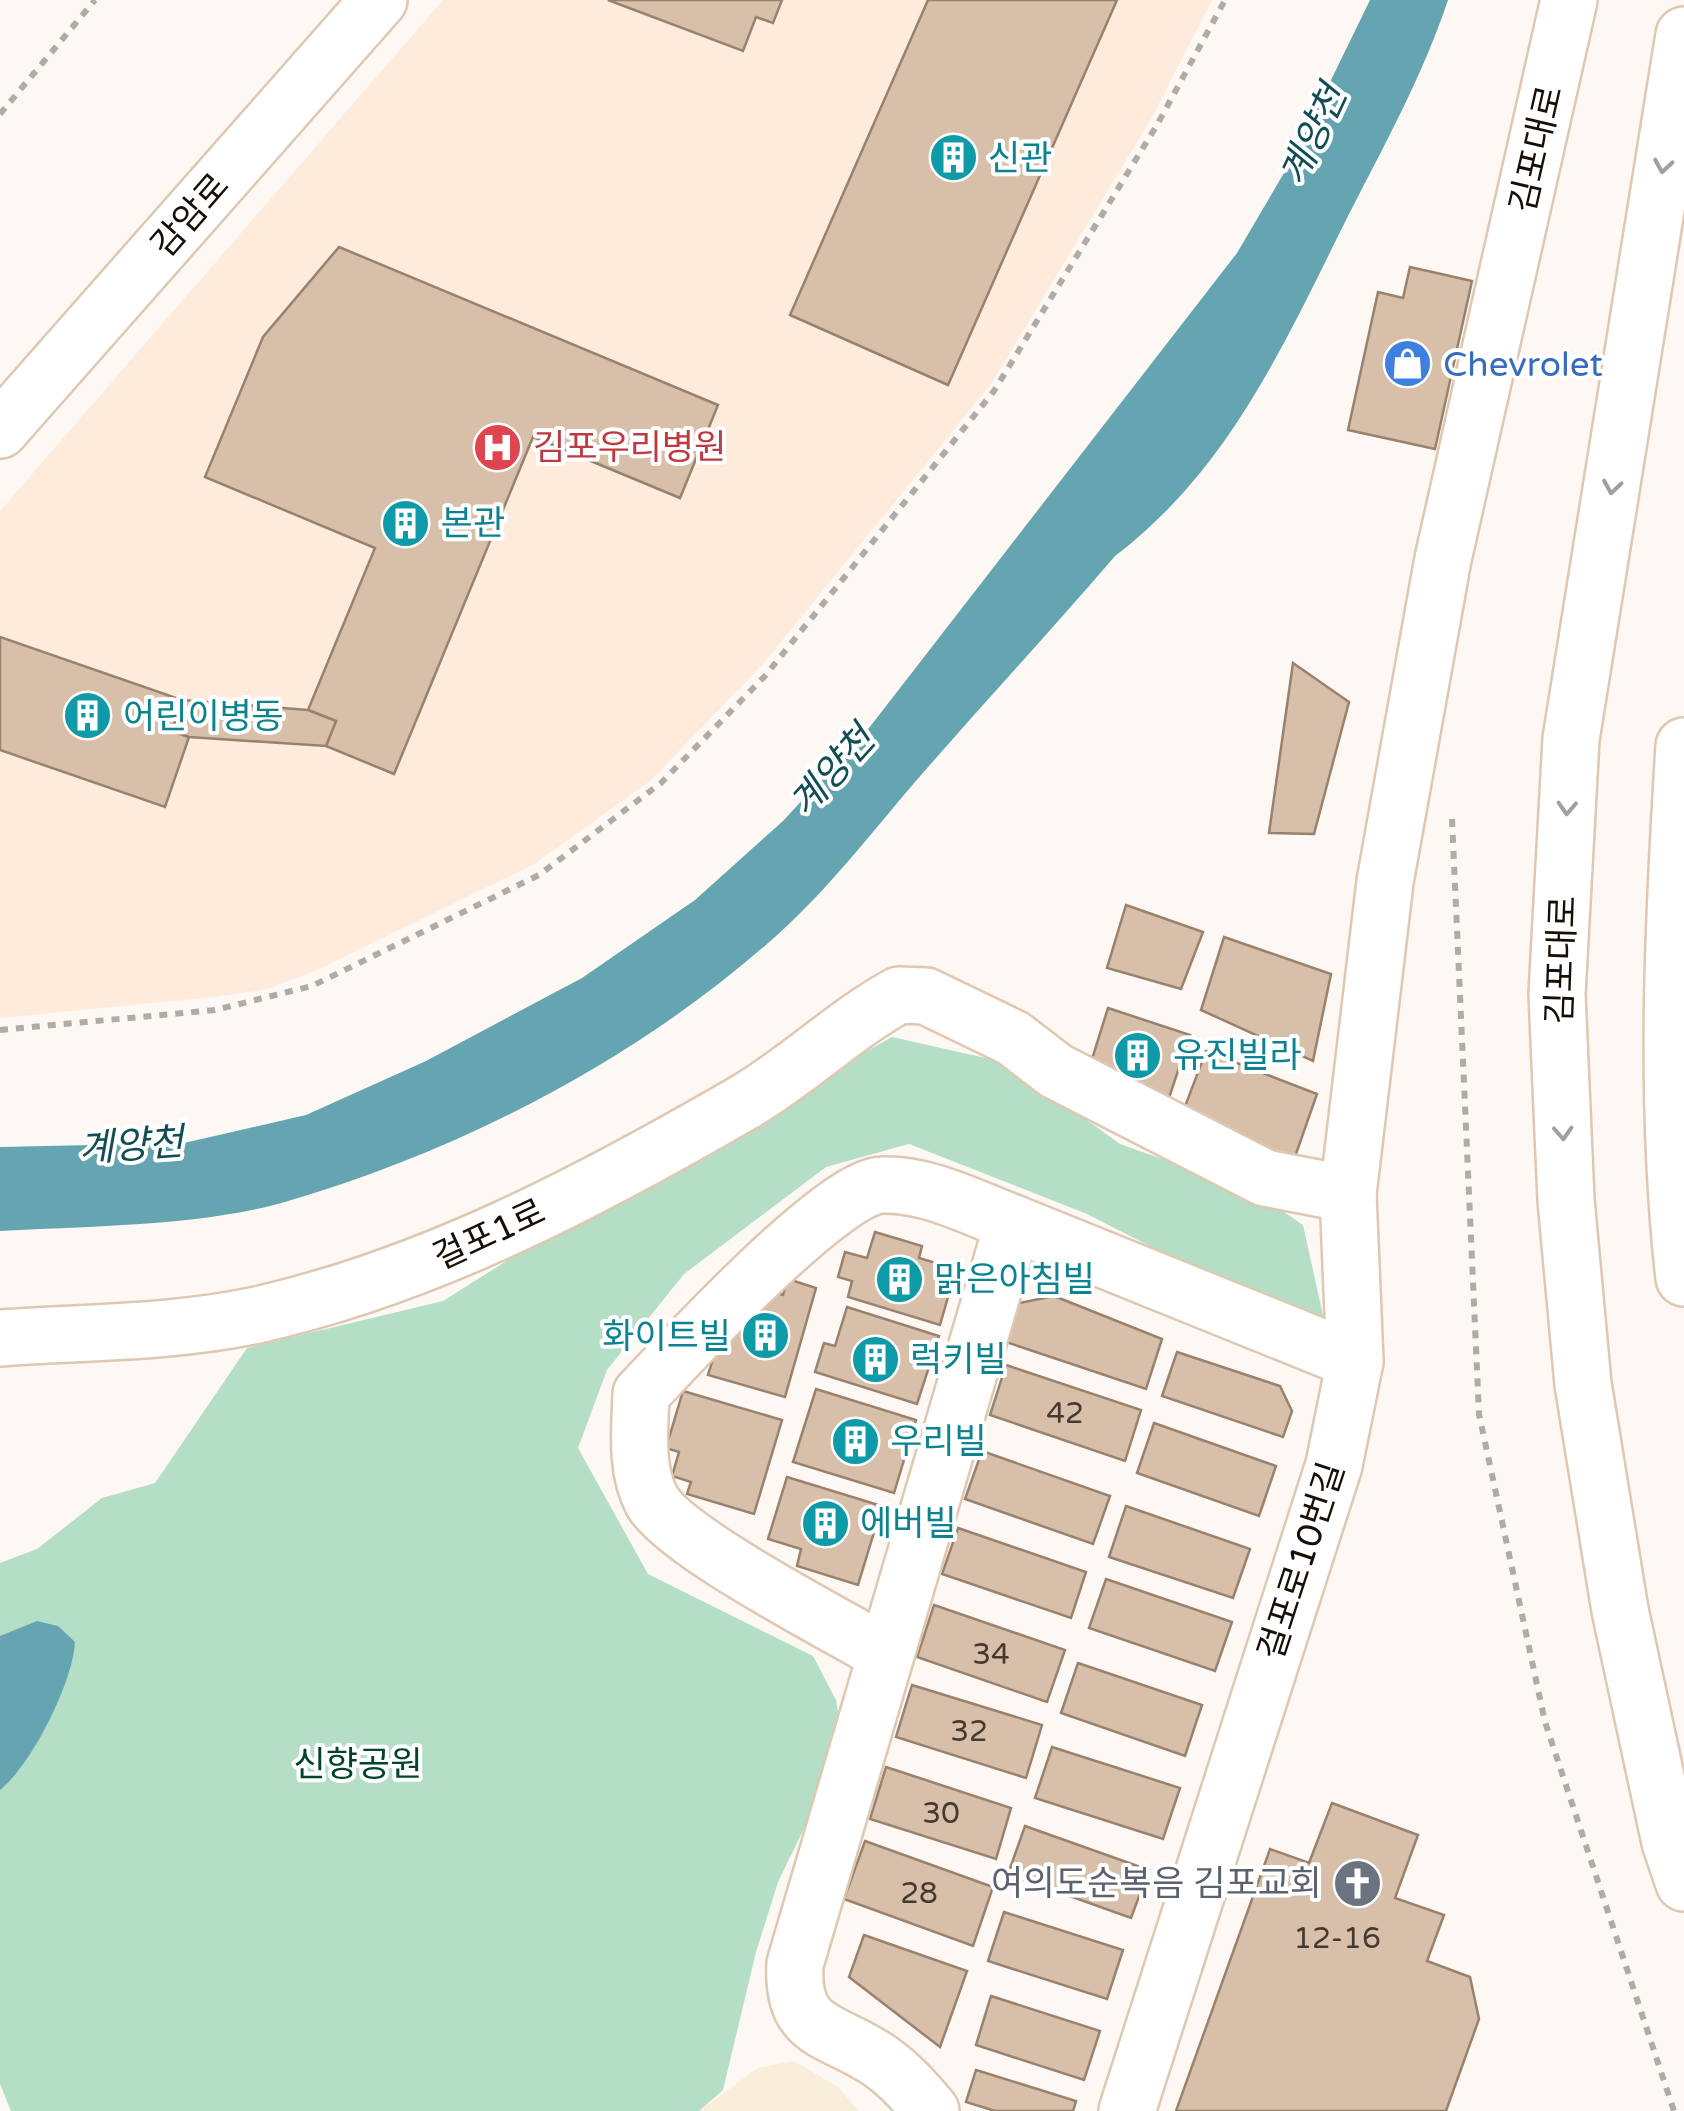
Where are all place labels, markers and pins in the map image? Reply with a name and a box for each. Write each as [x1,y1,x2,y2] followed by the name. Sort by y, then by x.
[927,132,979,184] building icon: 신관
[988,138,1052,180] place label: 신관
[1382,338,1434,390] shop icon: Chevrolet
[1443,344,1603,386] place label: Chevrolet
[472,421,524,473] hospital icon: 김포우리병원
[533,427,726,469] place label: 김포우리병원
[380,497,432,549] building icon: 본관
[441,503,505,545] place label: 본관
[62,690,114,742] building icon: 어린이병동
[123,696,284,738] place label: 어린이병동
[1112,1029,1164,1081] building icon: 유진빌라
[1173,1035,1302,1077] place label: 유진빌라
[873,1253,925,1305] building icon: 맑은아침빌
[934,1259,1095,1301] place label: 맑은아침빌
[740,1310,792,1362] building icon: 화이트빌
[602,1316,731,1358] place label: 화이트빌
[849,1333,901,1385] building icon: 럭키빌
[910,1339,1007,1381] place label: 럭키빌
[829,1415,881,1467] building icon: 우리빌
[890,1421,987,1463] place label: 우리빌
[799,1497,851,1549] building icon: 에버빌
[860,1503,957,1545] place label: 에버빌
[1331,1857,1383,1909] church icon: 여의도순복음 김포교회
[991,1863,1322,1905] place label: 여의도순복음 김포교회

